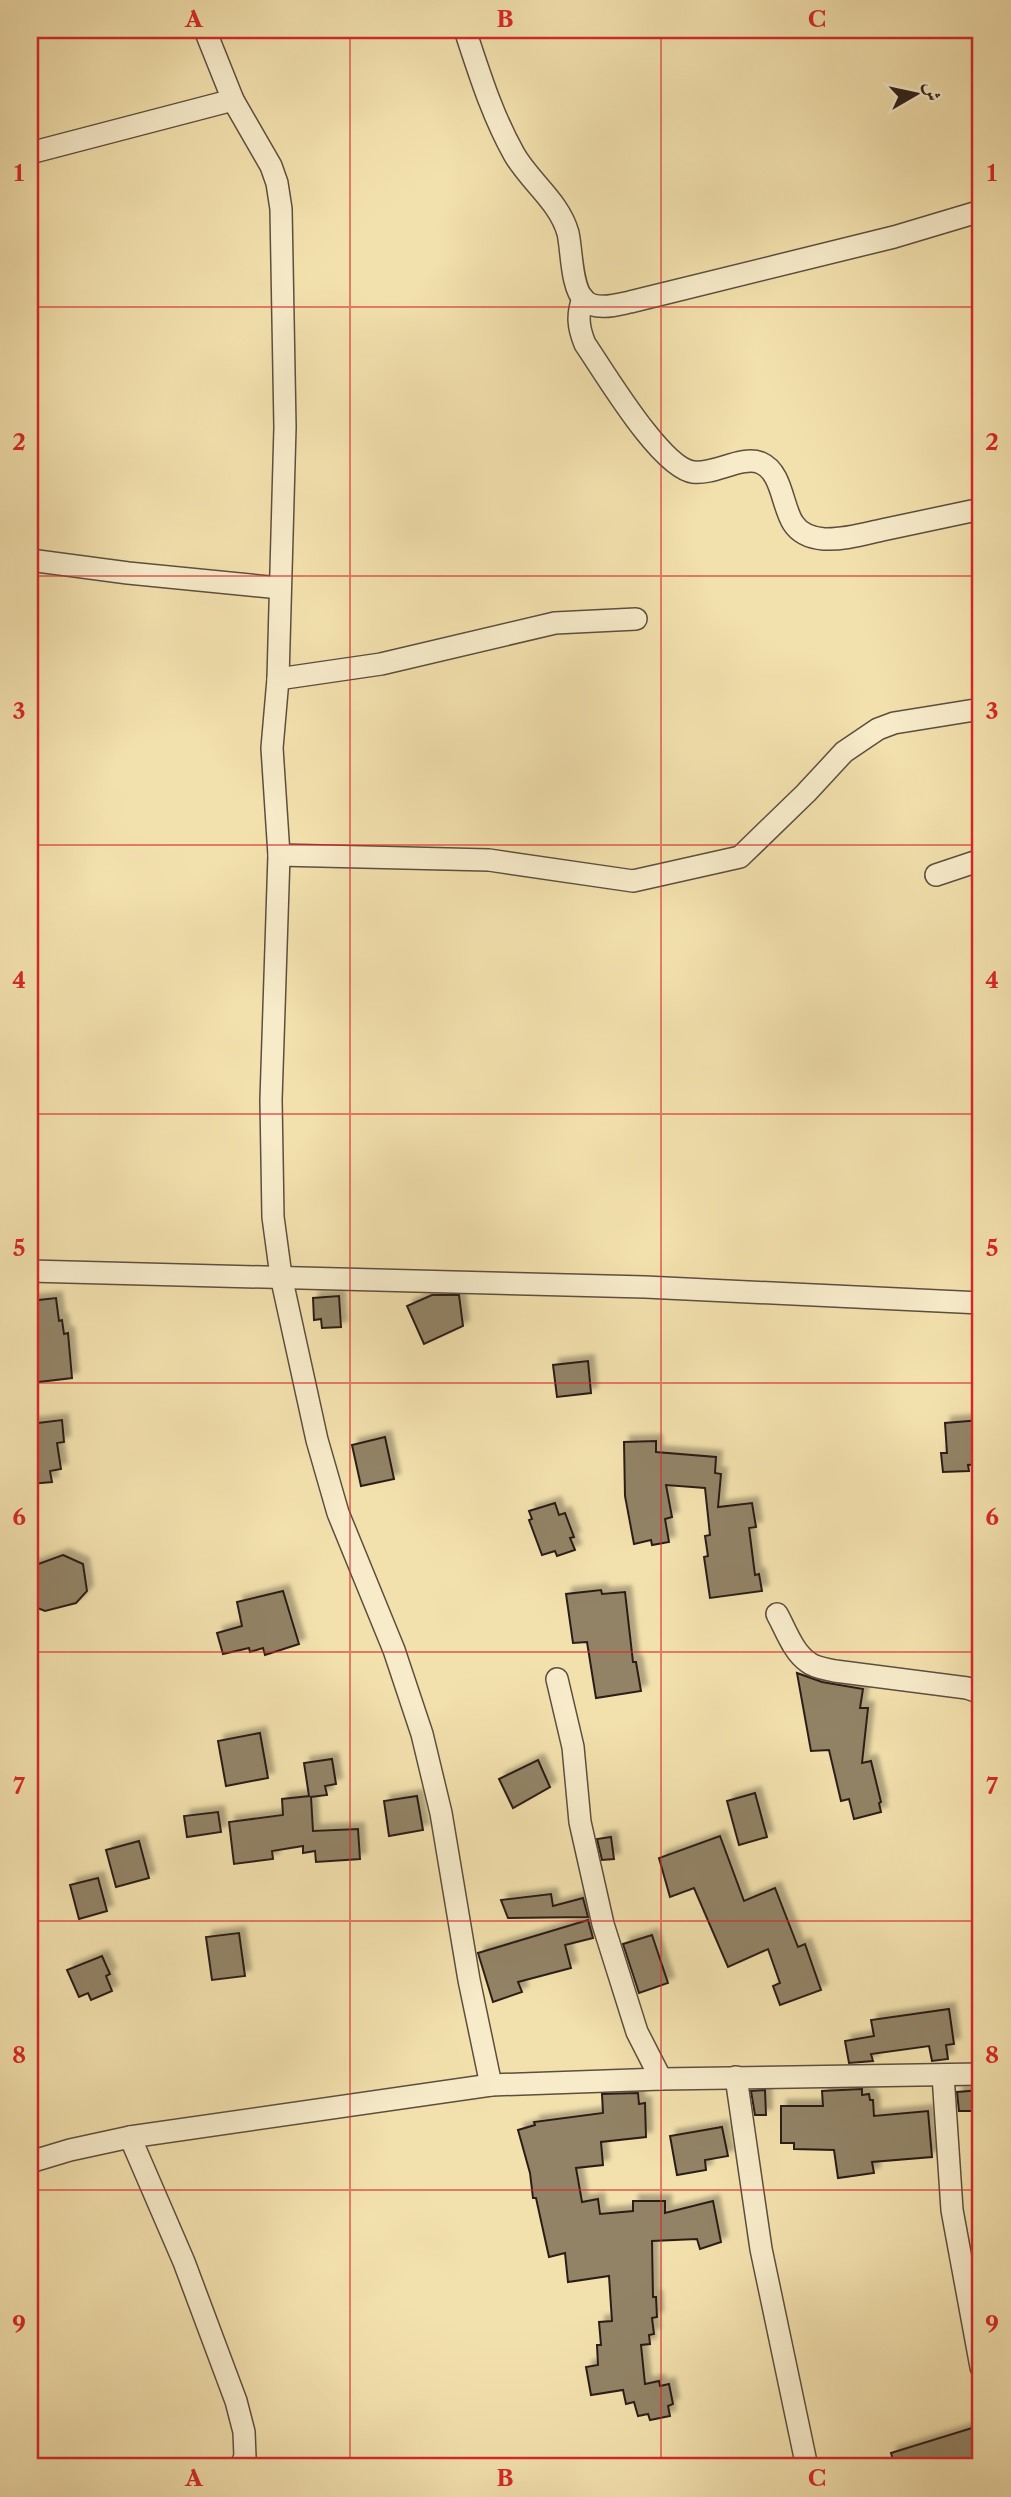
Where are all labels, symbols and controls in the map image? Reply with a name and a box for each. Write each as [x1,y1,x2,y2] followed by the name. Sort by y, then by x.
[184,5,204,33] text: A
[496,5,514,33] text: B
[808,5,826,33] text: C
[881,60,951,130] north arrow
[919,80,945,103] text: ش
[14,159,25,187] text: 1
[987,159,998,187] text: 1
[12,428,26,456] text: 2
[985,428,999,456] text: 2
[13,697,26,725] text: 3
[986,697,999,725] text: 3
[12,966,26,994] text: 4
[985,966,999,994] text: 4
[13,1234,25,1262] text: 5
[986,1234,998,1262] text: 5
[12,1503,26,1531] text: 6
[985,1503,999,1531] text: 6
[13,1772,25,1800] text: 7
[986,1772,998,1800] text: 7
[12,2041,26,2069] text: 8
[985,2041,999,2069] text: 8
[12,2310,26,2338] text: 9
[985,2310,999,2338] text: 9
[184,2464,204,2492] text: A
[496,2464,514,2492] text: B
[808,2464,826,2492] text: C

